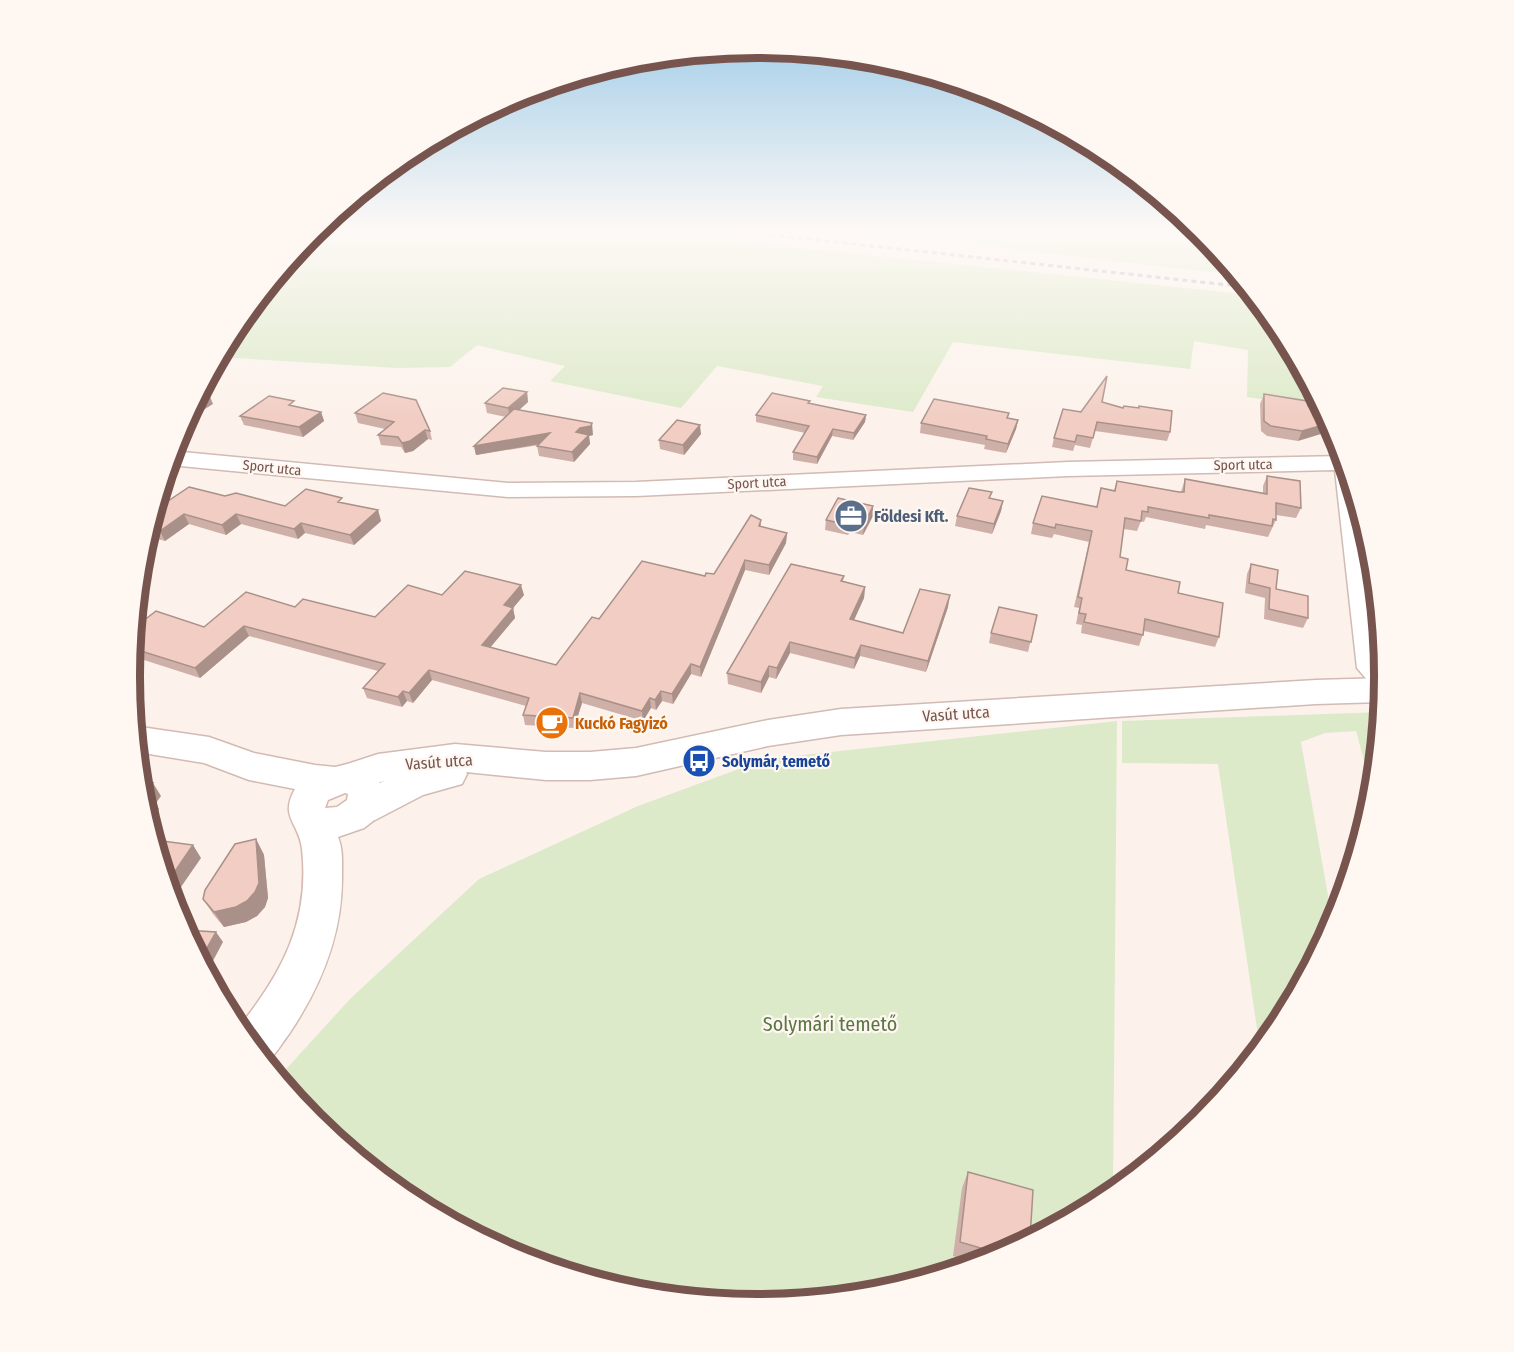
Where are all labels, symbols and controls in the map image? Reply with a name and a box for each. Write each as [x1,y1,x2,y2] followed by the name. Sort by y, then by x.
[242,456,302,480] street label: Sport utca
[1213,456,1273,474] street label: Sport utca
[727,473,787,493] street label: Sport utca
[833,498,869,534] office icon: Földesi Kft.
[874,507,949,526] place label: Földesi Kft.
[922,702,990,726] street label: Vasút utca
[534,705,570,741] cafe icon: Kuckó Fagyizó
[575,714,668,733] place label: Kuckó Fagyizó
[681,743,717,779] bus stop icon: Solymár, temető
[405,750,473,774] street label: Vasút utca
[722,752,830,771] place label: Solymár, temető
[763,1012,897,1036] park label: Solymári temető

